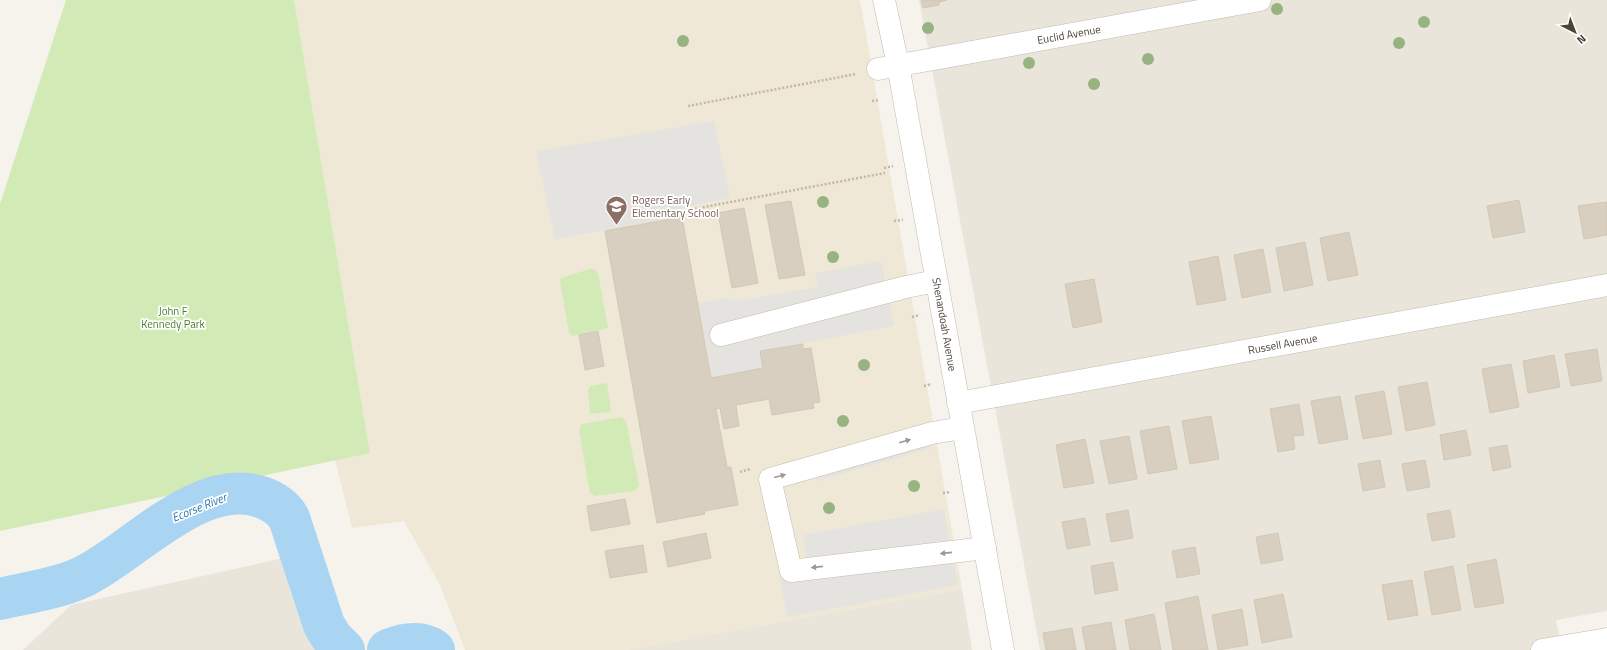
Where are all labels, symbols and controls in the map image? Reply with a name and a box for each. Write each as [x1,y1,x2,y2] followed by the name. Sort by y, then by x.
[1555,12,1595,52] north arrow
[1036,21,1102,48] street label: Euclid Avenue
[1574,31,1590,48] text: N
[632,192,719,221] place label: Rogers Early Elementary School
[603,193,629,226] school or university icon: Rogers Early Elementary School
[928,276,961,373] street label: Shenandoah Avenue
[141,303,206,332] park label: John F Kennedy Park
[1247,330,1319,358] street label: Russell Avenue
[899,438,911,444] one-way arrow
[774,473,786,479] one-way arrow
[169,487,231,527] water label: Ecorse River
[940,550,952,556] one-way arrow
[811,564,823,570] one-way arrow

